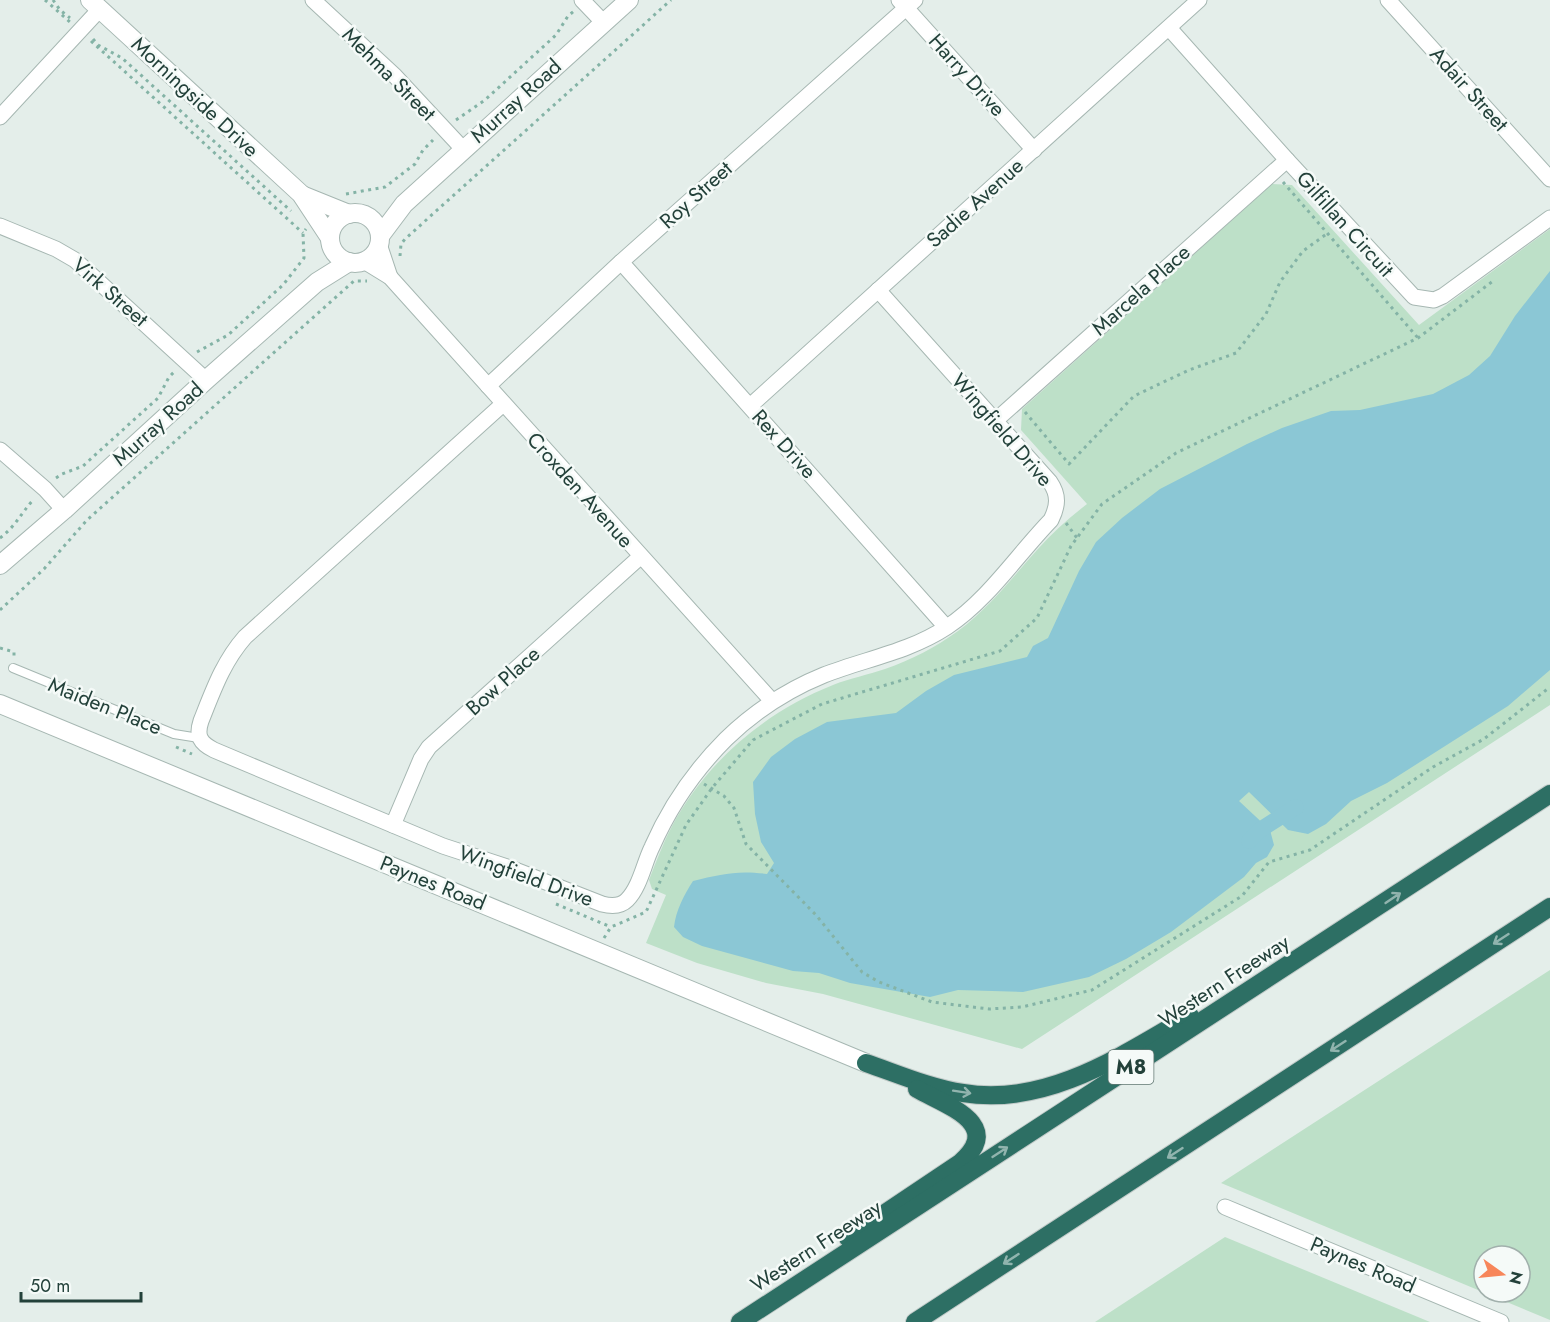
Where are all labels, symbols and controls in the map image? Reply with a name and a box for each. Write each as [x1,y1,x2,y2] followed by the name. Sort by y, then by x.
[335,20,443,128] street label: Mehma Street
[922,27,1013,123] street label: Harry Drive
[124,30,266,164] street label: Morningside Drive
[1423,40,1515,138] street label: Adair Street
[464,52,568,150] street label: Murray Road
[920,151,1030,255] street label: Sadie Avenue
[653,154,739,236] street label: Roy Street
[1289,164,1401,284] street label: Gilfillan Circuit
[1085,237,1197,342] street label: Marcela Place
[65,250,155,334] street label: Virk Street
[944,367,1060,493] street label: Wingfield Drive
[106,375,210,473] street label: Murray Road
[745,403,823,485] street label: Rex Drive
[520,425,640,555] street label: Croxden Avenue
[459,639,547,723] street label: Bow Place
[44,670,166,742] street label: Maiden Place
[454,838,598,914] street label: Wingfield Drive
[375,848,491,918] street label: Paynes Road
[1384,892,1400,904] one-way arrow
[1153,927,1296,1035] street label: Western Freeway
[1493,933,1510,945] one-way arrow
[1330,1040,1347,1052] one-way arrow
[1108,1050,1154,1084] road number: M8
[952,1087,971,1098] one-way arrow
[991,1146,1008,1158] one-way arrow
[1167,1147,1184,1159] one-way arrow
[745,1192,888,1300] street label: Western Freeway
[1306,1229,1420,1301] street label: Paynes Road
[1472,1244,1532,1304] north arrow
[1003,1253,1020,1266] one-way arrow
[21,1265,141,1303] scale bar
[1503,1269,1529,1287] text: N
[30,1273,70,1299] text: 50 m

